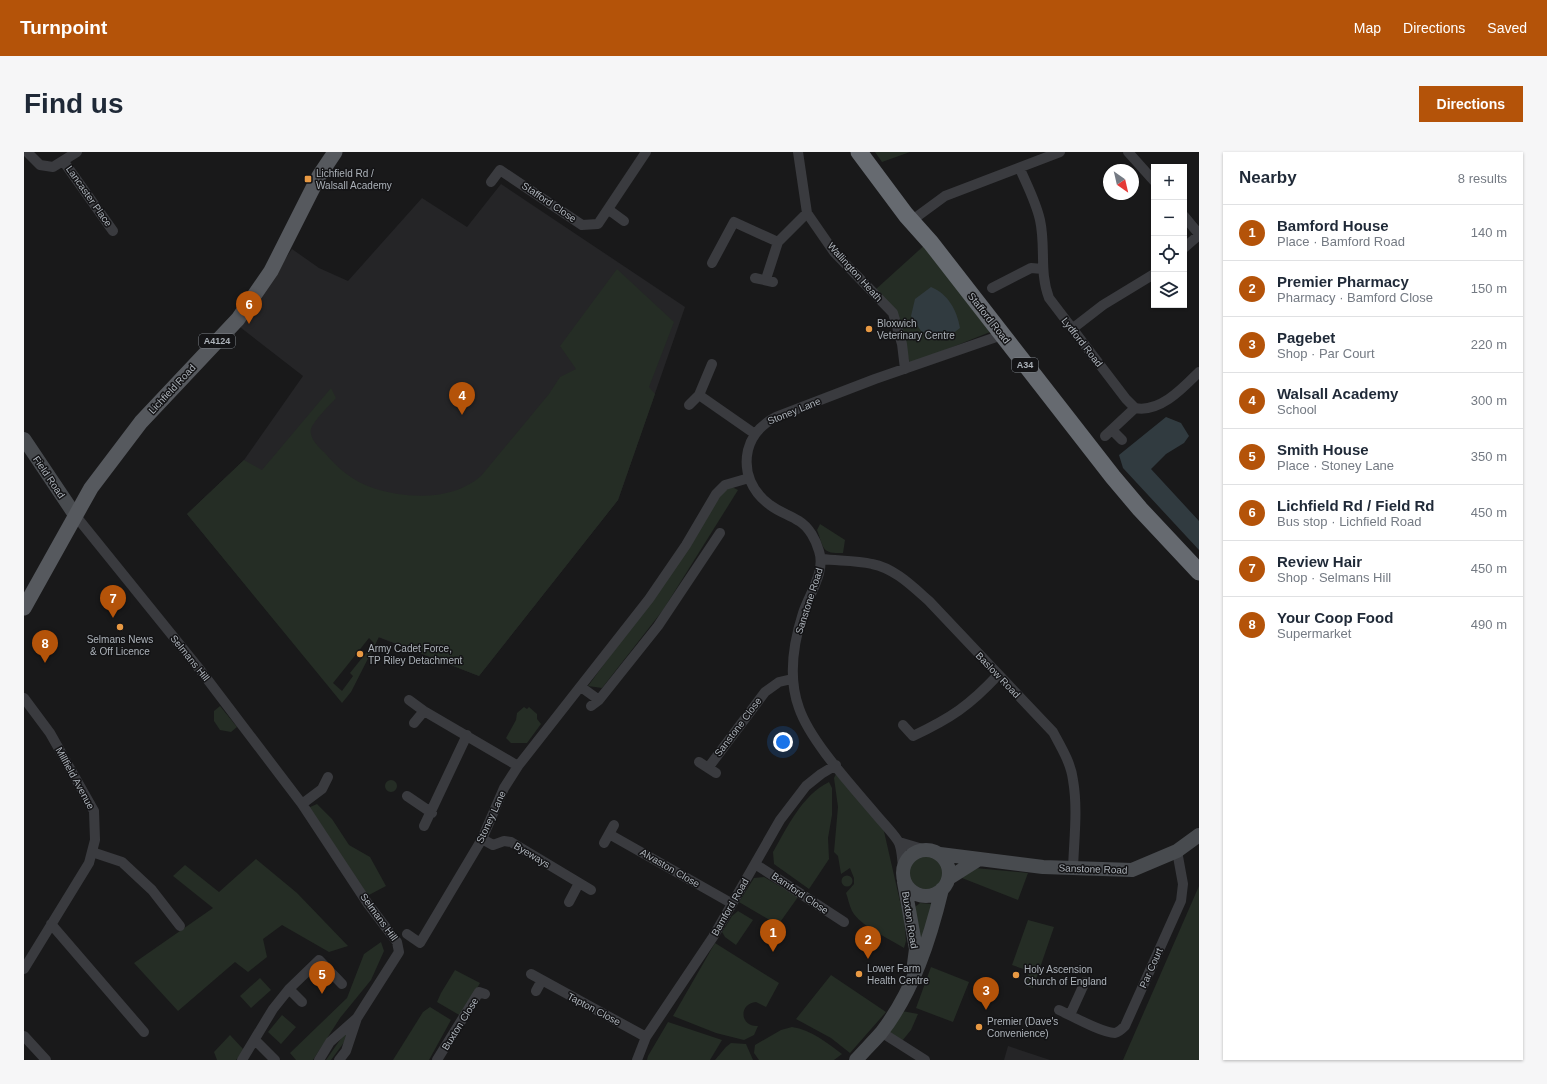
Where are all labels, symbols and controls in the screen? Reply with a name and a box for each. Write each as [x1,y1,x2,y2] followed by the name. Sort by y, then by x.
[20,17,107,38] text: Turnpoint
[1354,20,1381,36] text: Map
[1403,20,1465,36] text: Directions
[1487,20,1527,36] text: Saved
[1419,86,1523,122] button: Directions
[24,88,124,119] text: Find us
[64,163,114,229] street label: Lancaster Place
[1103,164,1139,200] north arrow
[1151,164,1187,308] map controls
[1151,164,1187,200] button: +
[316,168,392,191] place label: Lichfield Rd / Walsall Academy
[1239,168,1297,187] text: Nearby
[1458,171,1507,186] text: 8 results
[303,174,313,184] marker: Lichfield Rd / Walsall Academy
[520,180,579,224] street label: Stafford Close
[1151,200,1187,236] button: −
[1277,217,1389,234] text: Bamford House
[1248,225,1256,240] text: 1
[1471,225,1507,240] text: 140 m
[1277,234,1405,249] text: Place · Bamford Road
[1151,236,1187,272] button: locate
[826,240,884,304] street label: Wallington Heath
[1151,272,1187,308] button: layers
[1277,273,1409,290] text: Premier Pharmacy
[1248,281,1256,296] text: 2
[1471,281,1507,296] text: 150 m
[966,290,1012,346] street label: Stafford Road
[1277,290,1433,305] text: Pharmacy · Bamford Close
[236,291,262,324] pin: 6
[1059,315,1105,369] street label: Lydford Road
[877,318,955,341] place label: Bloxwich Veterinary Centre
[864,324,874,334] marker: Bloxwich Veterinary Centre
[1277,329,1335,346] text: Pagebet
[199,334,235,348] road number: A4124
[1248,337,1256,352] text: 3
[1471,337,1507,352] text: 220 m
[1277,346,1375,361] text: Shop · Par Court
[1012,358,1038,372] road number: A34
[146,362,198,416] street label: Lichfield Road
[449,382,475,415] pin: 4
[1277,385,1398,402] text: Walsall Academy
[1248,393,1256,408] text: 4
[1471,393,1507,408] text: 300 m
[766,395,822,427] street label: Stoney Lane
[1277,402,1317,417] text: School
[1277,441,1369,458] text: Smith House
[1248,449,1256,464] text: 5
[1471,449,1507,464] text: 350 m
[31,454,67,500] street label: Field Road
[1277,458,1394,473] text: Place · Stoney Lane
[1277,497,1435,514] text: Lichfield Rd / Field Rd
[1248,505,1256,520] text: 6
[1471,505,1507,520] text: 450 m
[1277,514,1422,529] text: Bus stop · Lichfield Road
[1277,553,1362,570] text: Review Hair
[1248,561,1256,576] text: 7
[1471,561,1507,576] text: 450 m
[793,567,825,635] street label: Sanstone Road
[1277,570,1391,585] text: Shop · Selmans Hill
[100,585,126,618] pin: 7
[1277,609,1393,626] text: Your Coop Food
[1248,617,1256,632] text: 8
[1471,617,1507,632] text: 490 m
[115,622,125,632] marker: Selmans News & Off Licence
[1277,626,1351,641] text: Supermarket
[32,630,58,663] pin: 8
[168,633,212,683] street label: Selmans Hill
[87,634,153,657] place label: Selmans News & Off Licence
[368,643,463,666] place label: Army Cadet Force, TP Riley Detachment
[355,649,365,659] marker: Army Cadet Force, TP Riley Detachment
[974,650,1022,700] street label: Baslow Road
[712,695,764,759] street label: Sanstone Close
[773,732,793,752] your location
[53,745,97,811] street label: Millfield Avenue
[474,789,508,845] street label: Stoney Lane
[512,840,552,870] street label: Byeways
[638,847,702,890] street label: Alvaston Close
[1058,862,1128,876] street label: Sanstone Road
[770,870,831,916] street label: Bamford Close
[709,876,751,938] street label: Bamford Road
[358,891,400,943] street label: Selmans Hill
[900,891,920,949] street label: Buxton Road
[760,919,786,952] pin: 1
[855,926,881,959] pin: 2
[1137,946,1165,990] street label: Par Court
[309,961,335,994] pin: 5
[867,963,929,986] place label: Lower Farm Health Centre
[1024,964,1107,987] place label: Holy Ascension Church of England
[854,969,864,979] marker: Lower Farm Health Centre
[1011,970,1021,980] marker: Holy Ascension Church of England
[973,977,999,1010] pin: 3
[566,990,623,1028] street label: Tapton Close
[440,995,481,1052] street label: Buxton Close
[987,1016,1058,1039] place label: Premier (Dave's Convenience)
[974,1022,984,1032] marker: Premier (Dave's Convenience)

